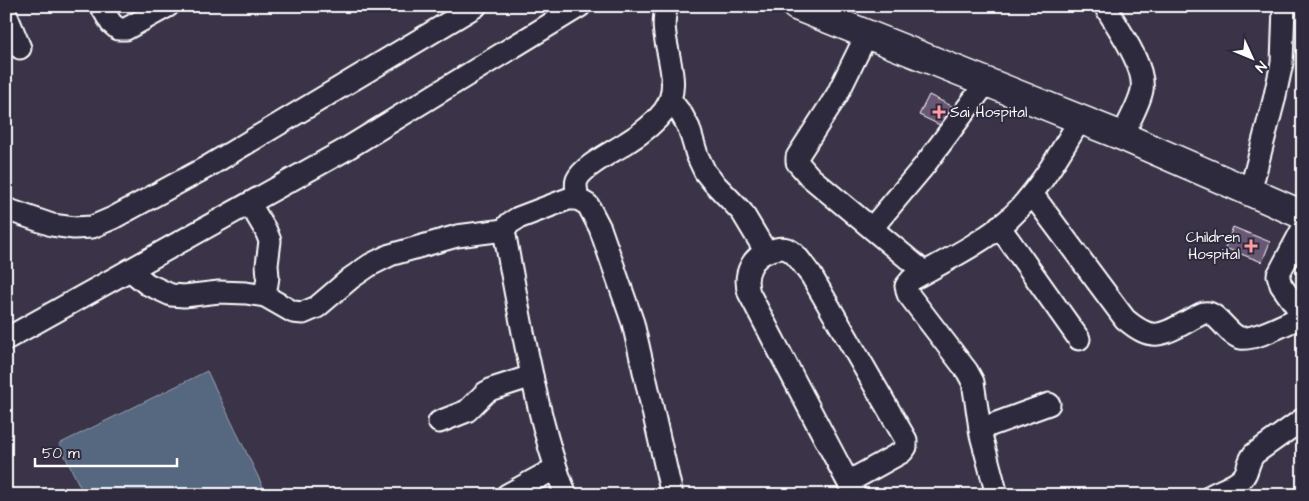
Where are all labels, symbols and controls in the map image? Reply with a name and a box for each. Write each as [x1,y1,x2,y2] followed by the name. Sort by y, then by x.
[1226,32,1276,82] north arrow
[1250,56,1271,77] text: N
[950,102,1027,123] place label: Sai Hospital
[932,105,946,119] marker: Sai Hospital
[1186,227,1240,265] place label: Children Hospital
[1244,239,1258,253] marker: Children Hospital
[35,436,178,468] scale bar
[42,443,80,464] text: 50 m

